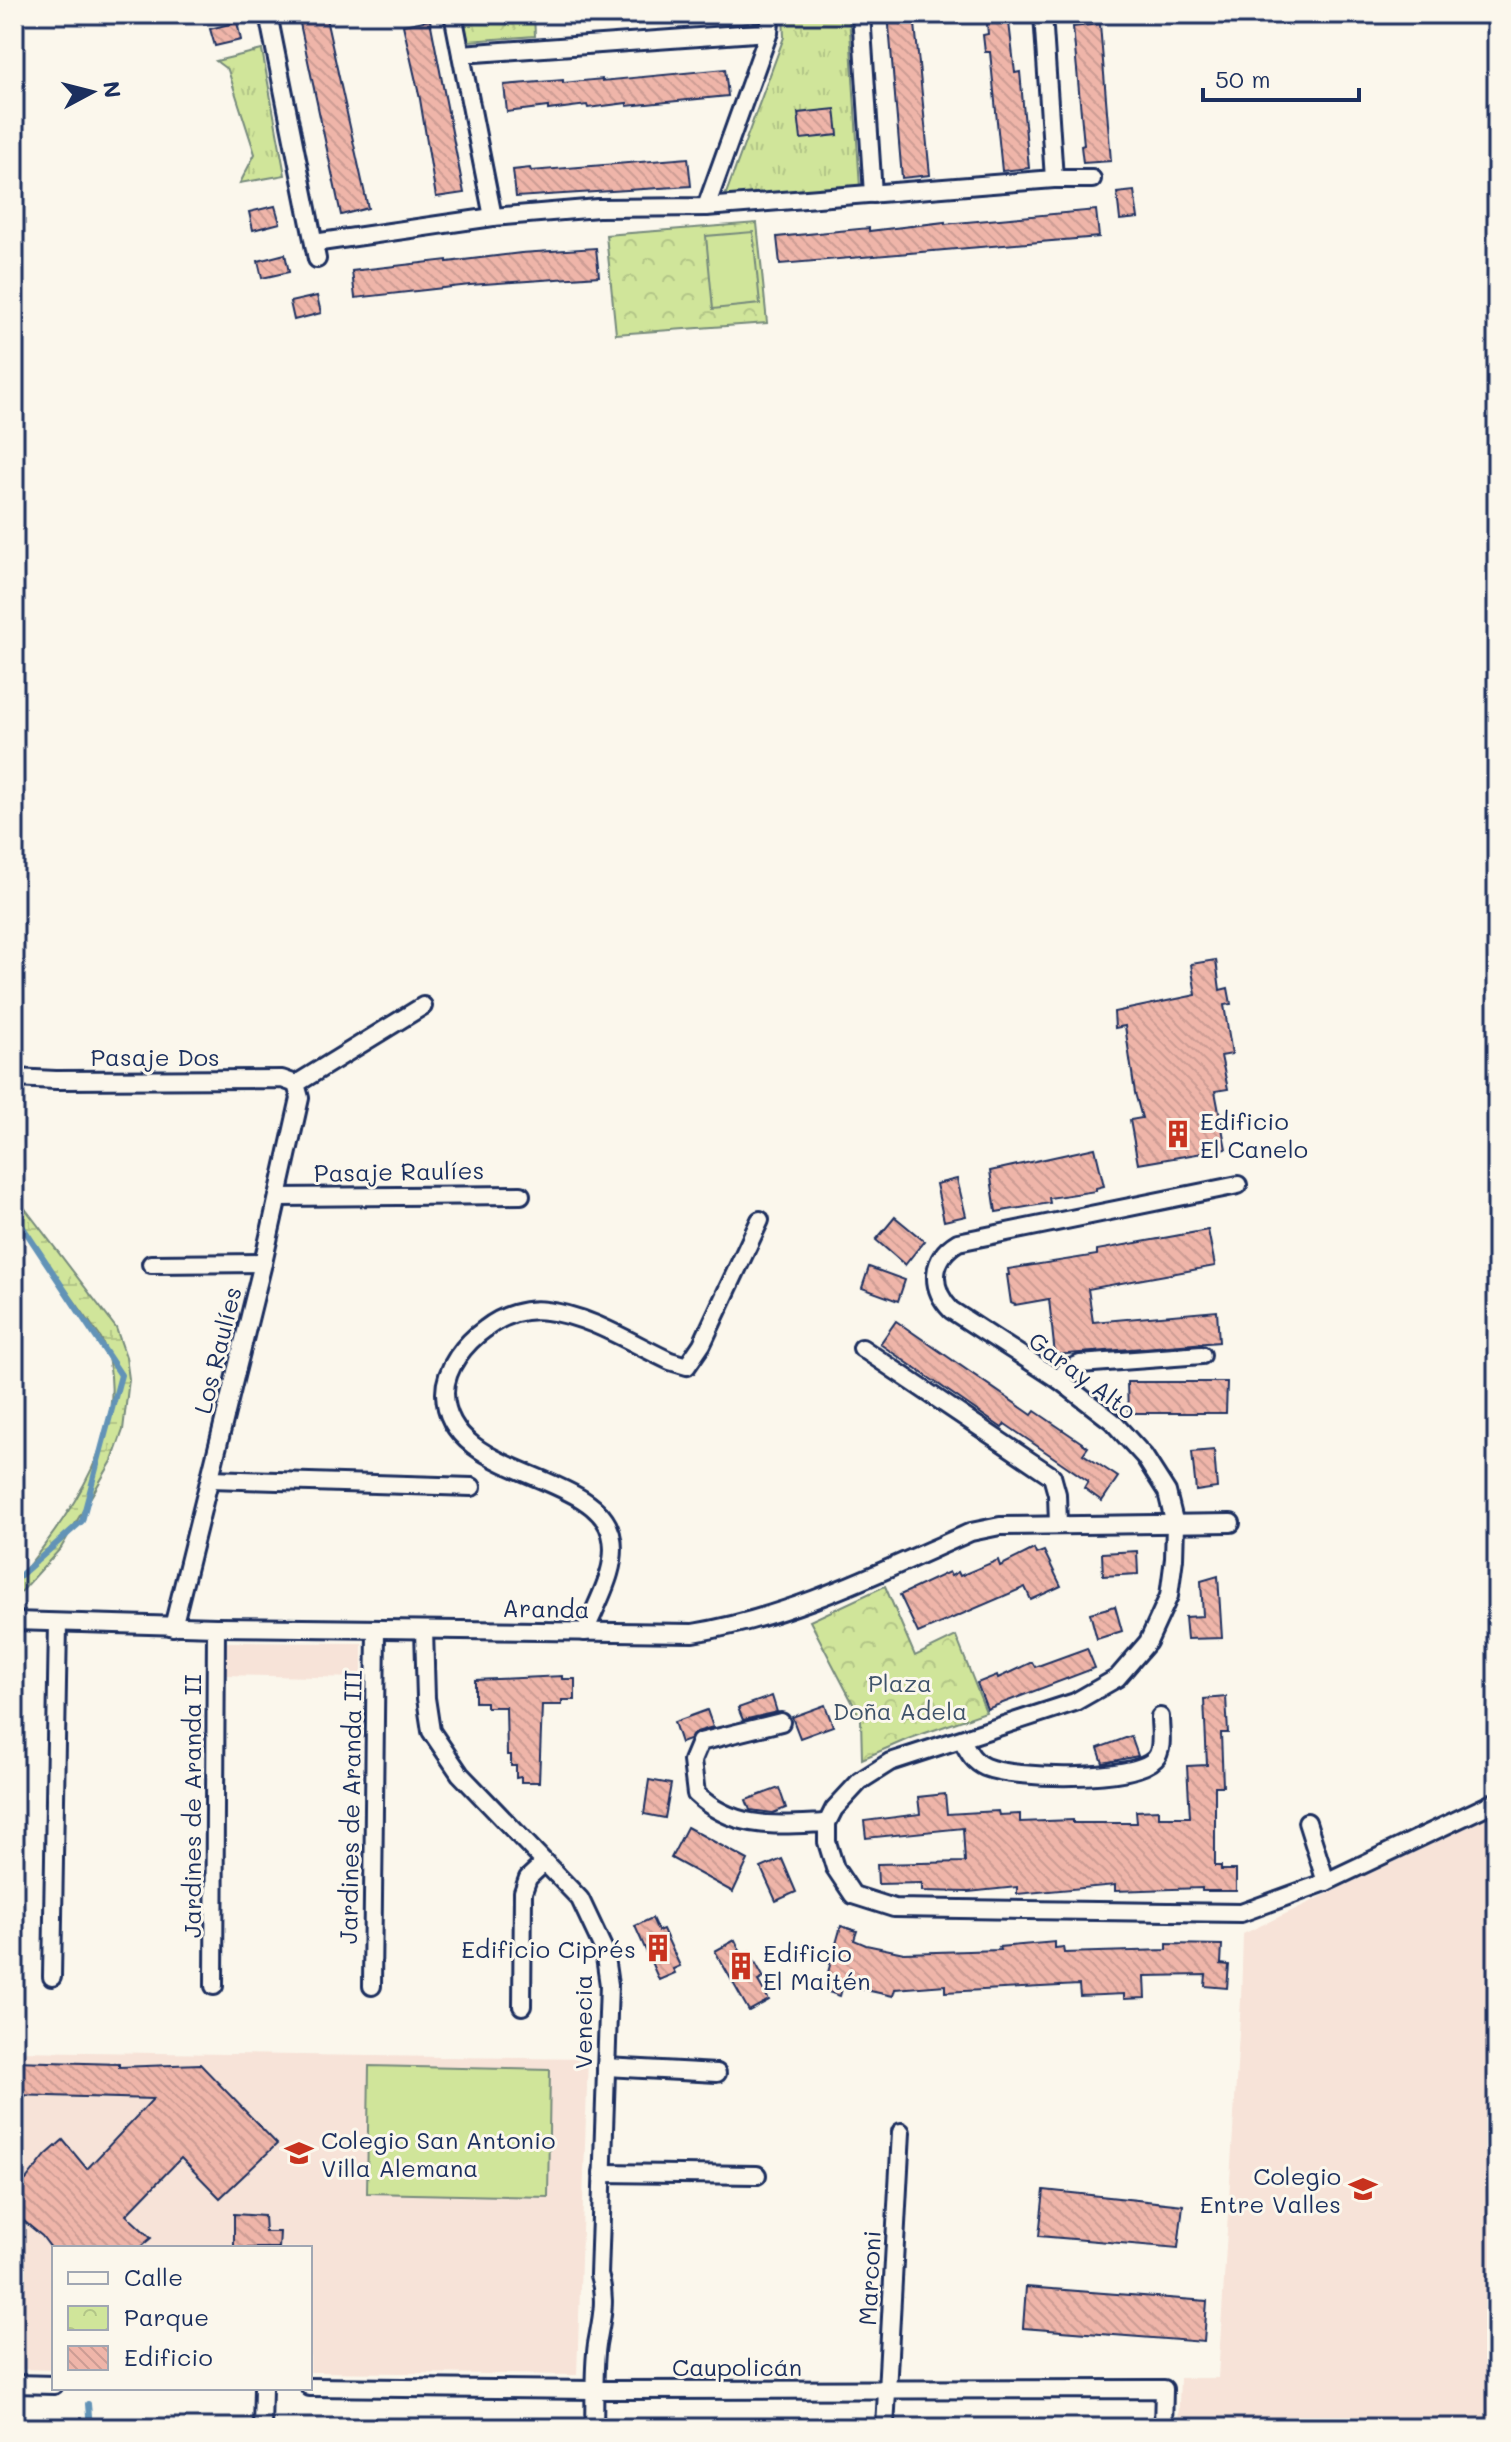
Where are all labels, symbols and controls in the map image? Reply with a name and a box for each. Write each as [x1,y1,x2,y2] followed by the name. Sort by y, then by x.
[52,52,132,132] north arrow
[1203,52,1359,102] scale bar
[1215,63,1271,94] text: 50 m
[97,79,128,100] text: N
[90,1041,220,1072] street label: Pasaje Dos
[1200,1105,1308,1164] place label: Edificio El Canelo
[1163,1119,1193,1149] building icon: Edificio El Canelo
[314,1154,484,1188] street label: Pasaje Raulíes
[186,1283,248,1417] street label: Los Raulíes
[1023,1324,1143,1426] street label: Garay Alto
[502,1592,590,1624] street label: Aranda
[833,1667,967,1726] park label: Plaza Doña Adela
[332,1670,368,1944] street label: Jardines de Aranda III
[176,1674,207,1938] street label: Jardines de Aranda II
[461,1933,636,1964] place label: Edificio Ciprés
[643,1933,673,1963] building icon: Edificio Ciprés
[763,1937,871,1996] place label: Edificio El Maitén
[726,1951,756,1981] building icon: Edificio El Maitén
[567,1975,598,2069] street label: Venecia
[321,2124,555,2183] place label: Colegio San Antonio Villa Alemana
[284,2138,314,2168] school or university icon: Colegio San Antonio Villa Alemana
[1200,2160,1341,2219] place label: Colegio Entre Valles
[1348,2174,1378,2204] school or university icon: Colegio Entre Valles
[851,2230,887,2326] street label: Marconi
[52,2246,312,2390] legend
[124,2261,183,2292] text: Calle
[124,2301,209,2332] text: Parque
[124,2341,213,2372] text: Edificio
[672,2351,802,2382] street label: Caupolicán

